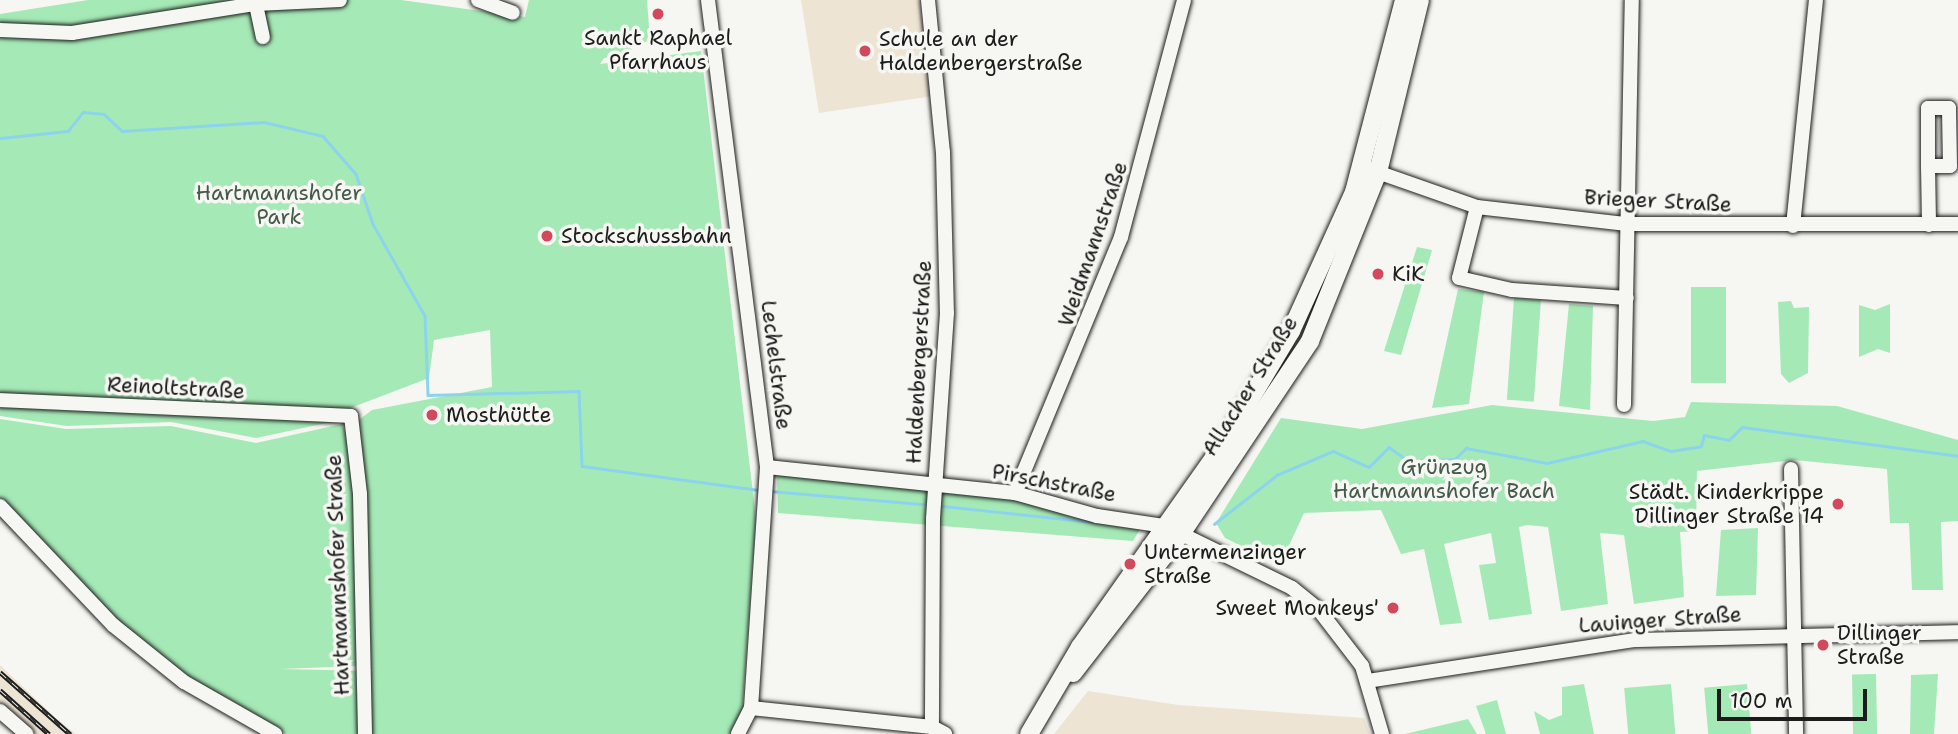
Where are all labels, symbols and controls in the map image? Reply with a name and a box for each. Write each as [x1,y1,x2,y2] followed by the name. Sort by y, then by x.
[650,6,666,22] marker: Sankt Raphael Pfarrhaus
[584,25,732,75] place label: Sankt Raphael Pfarrhaus
[879,26,1083,76] place label: Schule an der Haldenbergerstraße
[857,43,873,59] marker: Schule an der Haldenbergerstraße
[1053,158,1133,330] street label: Weidmannstraße
[196,180,362,230] park label: Hartmannshofer Park
[1584,185,1732,217] street label: Brieger Straße
[561,223,732,249] place label: Stockschussbahn
[539,228,555,244] marker: Stockschussbahn
[901,259,937,465] street label: Haldenbergerstraße
[1392,261,1425,287] place label: KiK
[1370,266,1386,282] marker: KiK
[756,299,796,431] street label: Lechelstraße
[1197,312,1303,460] street label: Allacher Straße
[106,372,246,404] street label: Reinoltstraße
[446,402,551,428] place label: Mosthütte
[424,407,440,423] marker: Mosthütte
[321,454,355,696] street label: Hartmannshofer Straße
[1333,454,1555,504] park label: Grünzug Hartmannshofer Bach
[990,459,1118,507] street label: Pirschstraße
[1629,479,1824,529] place label: Städt. Kinderkrippe Dillinger Straße 14
[1830,496,1846,512] marker: Städt. Kinderkrippe Dillinger Straße 14
[1144,539,1307,589] place label: Untermenzinger Straße
[1122,556,1138,572] marker: Untermenzinger Straße
[1215,595,1379,621] place label: Sweet Monkeys'
[1385,600,1401,616] marker: Sweet Monkeys'
[1578,602,1742,638] street label: Lauinger Straße
[1837,620,1922,670] place label: Dillinger Straße
[1815,637,1831,653] marker: Dillinger Straße
[1720,674,1870,718] scale bar
[1730,687,1793,715] text: 100 m

